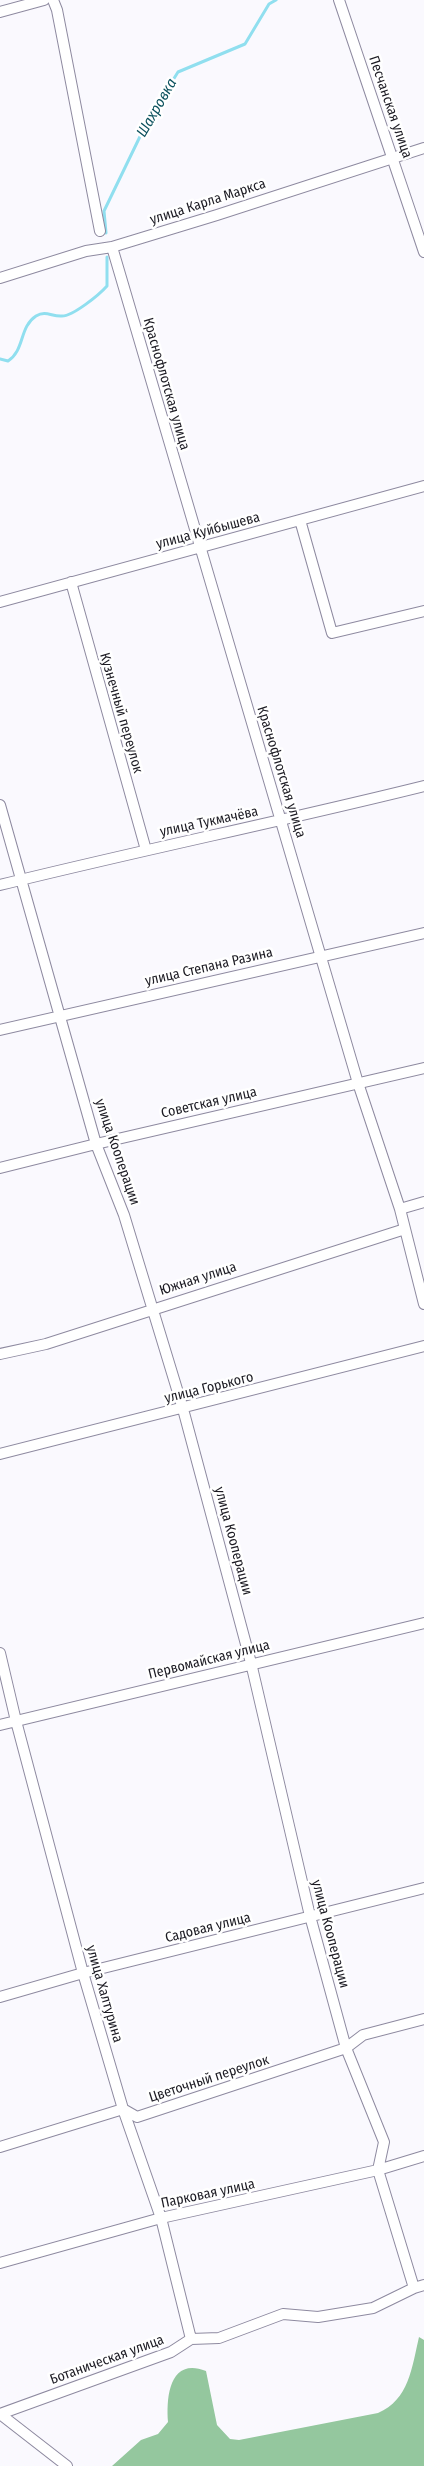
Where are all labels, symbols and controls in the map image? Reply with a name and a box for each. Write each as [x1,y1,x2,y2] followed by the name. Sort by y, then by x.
[365,54,415,160] street label: Песчанская улица
[133,76,181,140] water label: Шахровка
[148,175,268,229] street label: улица Карла Маркса
[139,316,193,452] street label: Краснофлотская улица
[154,509,262,553] street label: улица Куйбышева
[96,651,146,775] street label: Кузнечный переулок
[253,704,309,840] street label: Краснофлотская улица
[158,803,260,841] street label: улица Тукмачёва
[144,944,274,990] street label: улица Степана Разина
[160,1084,258,1122] street label: Советская улица
[91,1097,143,1207] street label: улица Кооперации
[157,1259,239,1299] street label: Южная улица
[163,1369,255,1407] street label: улица Горького
[210,1485,256,1597] street label: улица Кооперации
[147,1637,271,1683] street label: Первомайская улица
[307,1878,353,1990] street label: улица Кооперации
[164,1909,252,1947] street label: Садовая улица
[82,1943,126,2045] street label: улица Халтурина
[147,2052,271,2106] street label: Цветочный переулок
[159,2176,257,2212] street label: Парковая улица
[48,2332,166,2388] street label: Ботаническая улица

